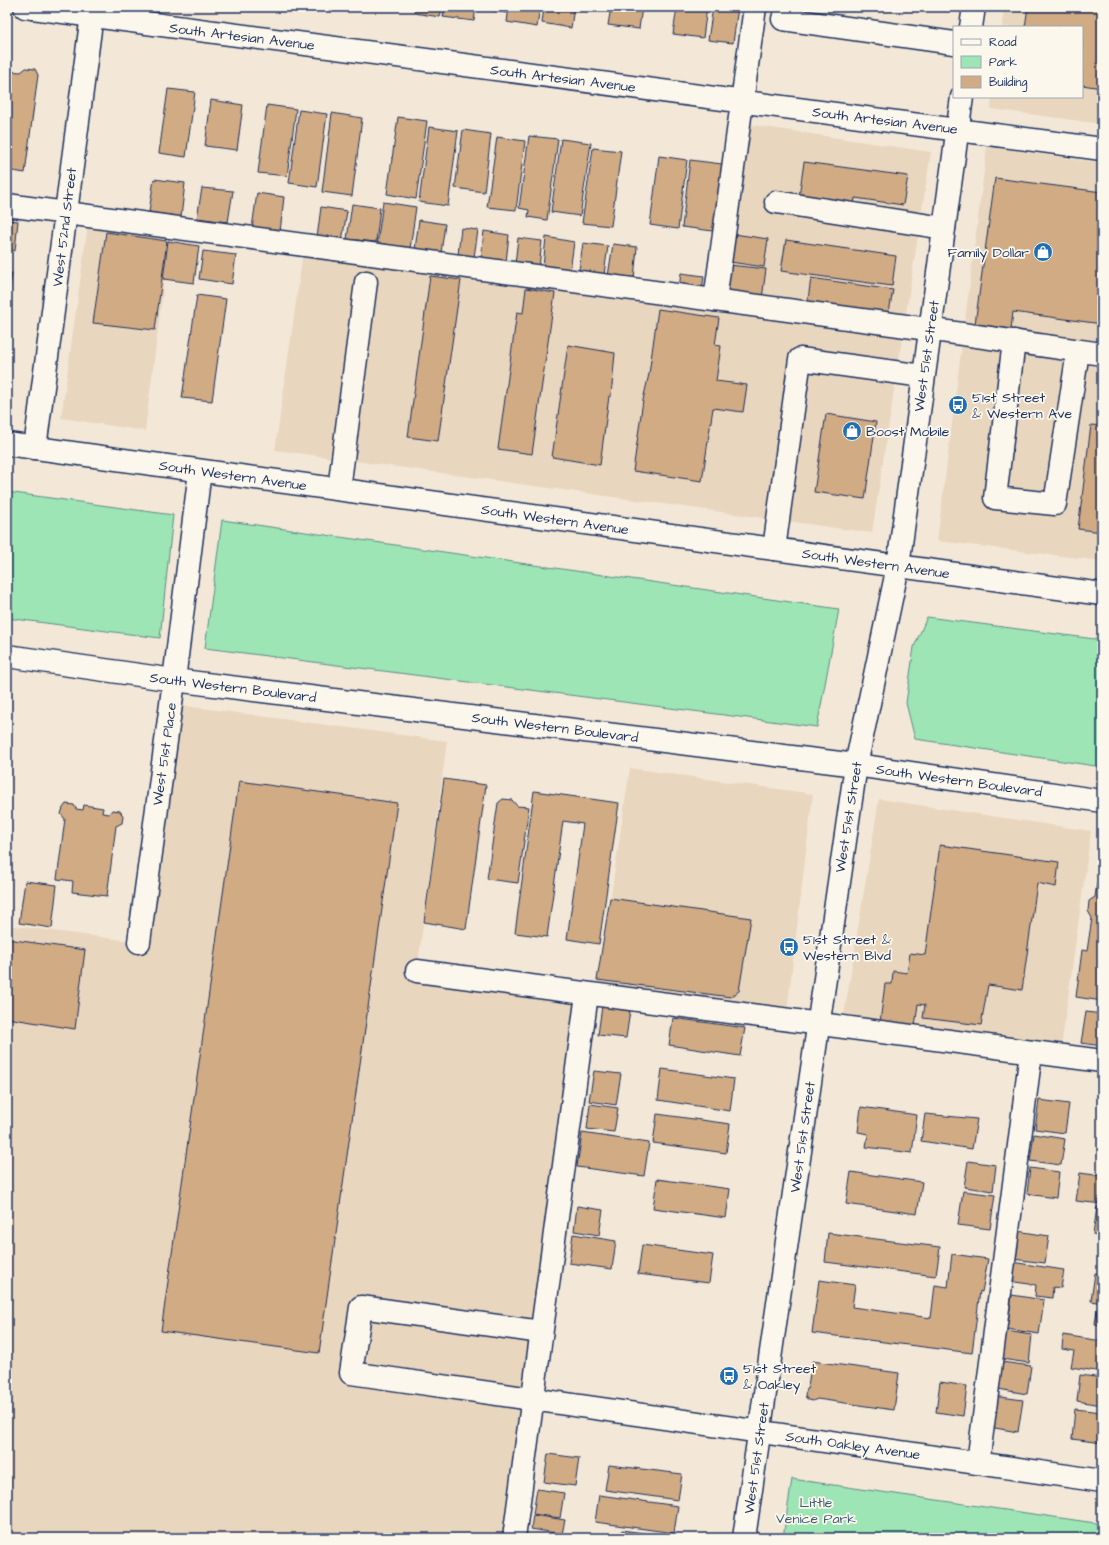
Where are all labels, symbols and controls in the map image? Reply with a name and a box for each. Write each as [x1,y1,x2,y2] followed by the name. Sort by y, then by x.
[168,18,316,56] street label: South Artesian Avenue
[953,26,1083,98] legend
[989,34,1017,51] text: Road
[989,54,1017,71] text: Park
[489,60,637,98] street label: South Artesian Avenue
[989,74,1027,92] text: Building
[811,102,959,140] street label: South Artesian Avenue
[48,166,82,288] street label: West 52nd Street
[1032,241,1054,263] shop icon: Family Dollar
[947,243,1029,263] place label: Family Dollar
[909,299,945,413] street label: West 51st Street
[972,388,1073,424] place label: 51st Street & Western Ave
[947,394,969,416] bus stop icon: 51st Street & Western Ave
[841,420,863,442] shop icon: Boost Mobile
[866,422,950,442] place label: Boost Mobile
[158,456,308,496] street label: South Western Avenue
[480,500,630,540] street label: South Western Avenue
[801,544,951,584] street label: South Western Avenue
[149,668,317,708] street label: South Western Boulevard
[148,701,182,807] street label: West 51st Place
[471,708,639,748] street label: South Western Boulevard
[875,759,1043,803] street label: South Western Boulevard
[830,760,868,874] street label: West 51st Street
[803,930,892,966] place label: 51st Street & Western Blvd
[778,936,800,958] bus stop icon: 51st Street & Western Blvd
[785,1080,821,1194] street label: West 51st Street
[743,1359,817,1395] place label: 51st Street & Oakley
[718,1365,740,1387] bus stop icon: 51st Street & Oakley
[739,1401,775,1515] street label: West 51st Street
[784,1427,922,1465] street label: South Oakley Avenue
[776,1493,856,1529] park label: Little Venice Park

